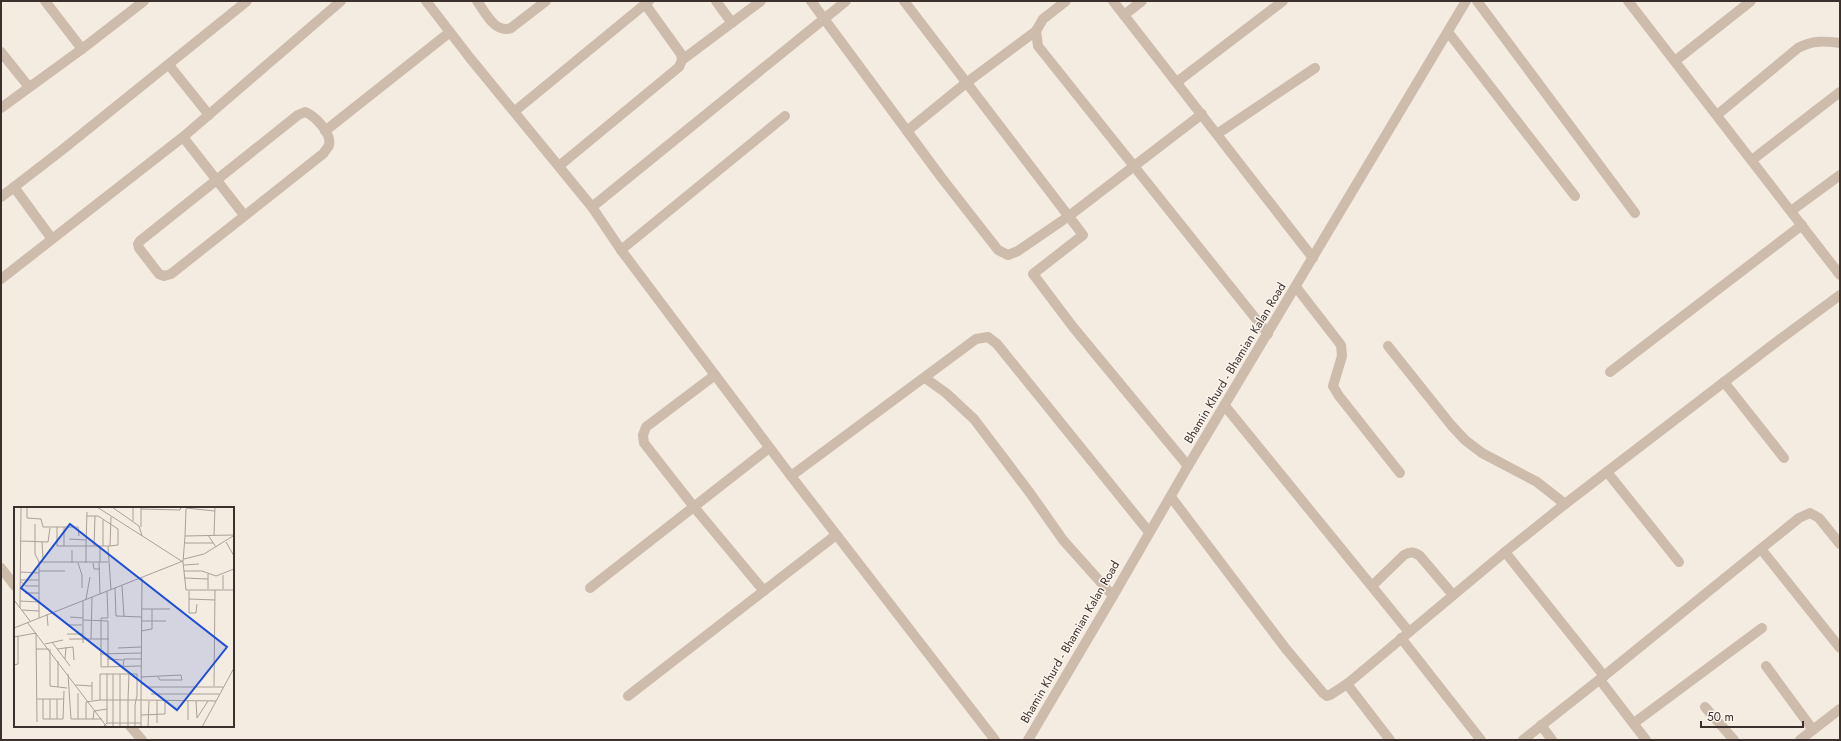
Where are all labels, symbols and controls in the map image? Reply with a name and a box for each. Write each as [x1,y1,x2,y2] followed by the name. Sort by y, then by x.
[1180,279,1290,447] street label: Bhamin Khurd - Bhamian Kalan Road
[14,507,234,727] inset map
[1016,557,1124,727] street label: Bhamin Khurd - Bhamian Kalan Road
[1701,703,1803,729] scale bar
[1707,708,1734,726] text: 50 m

